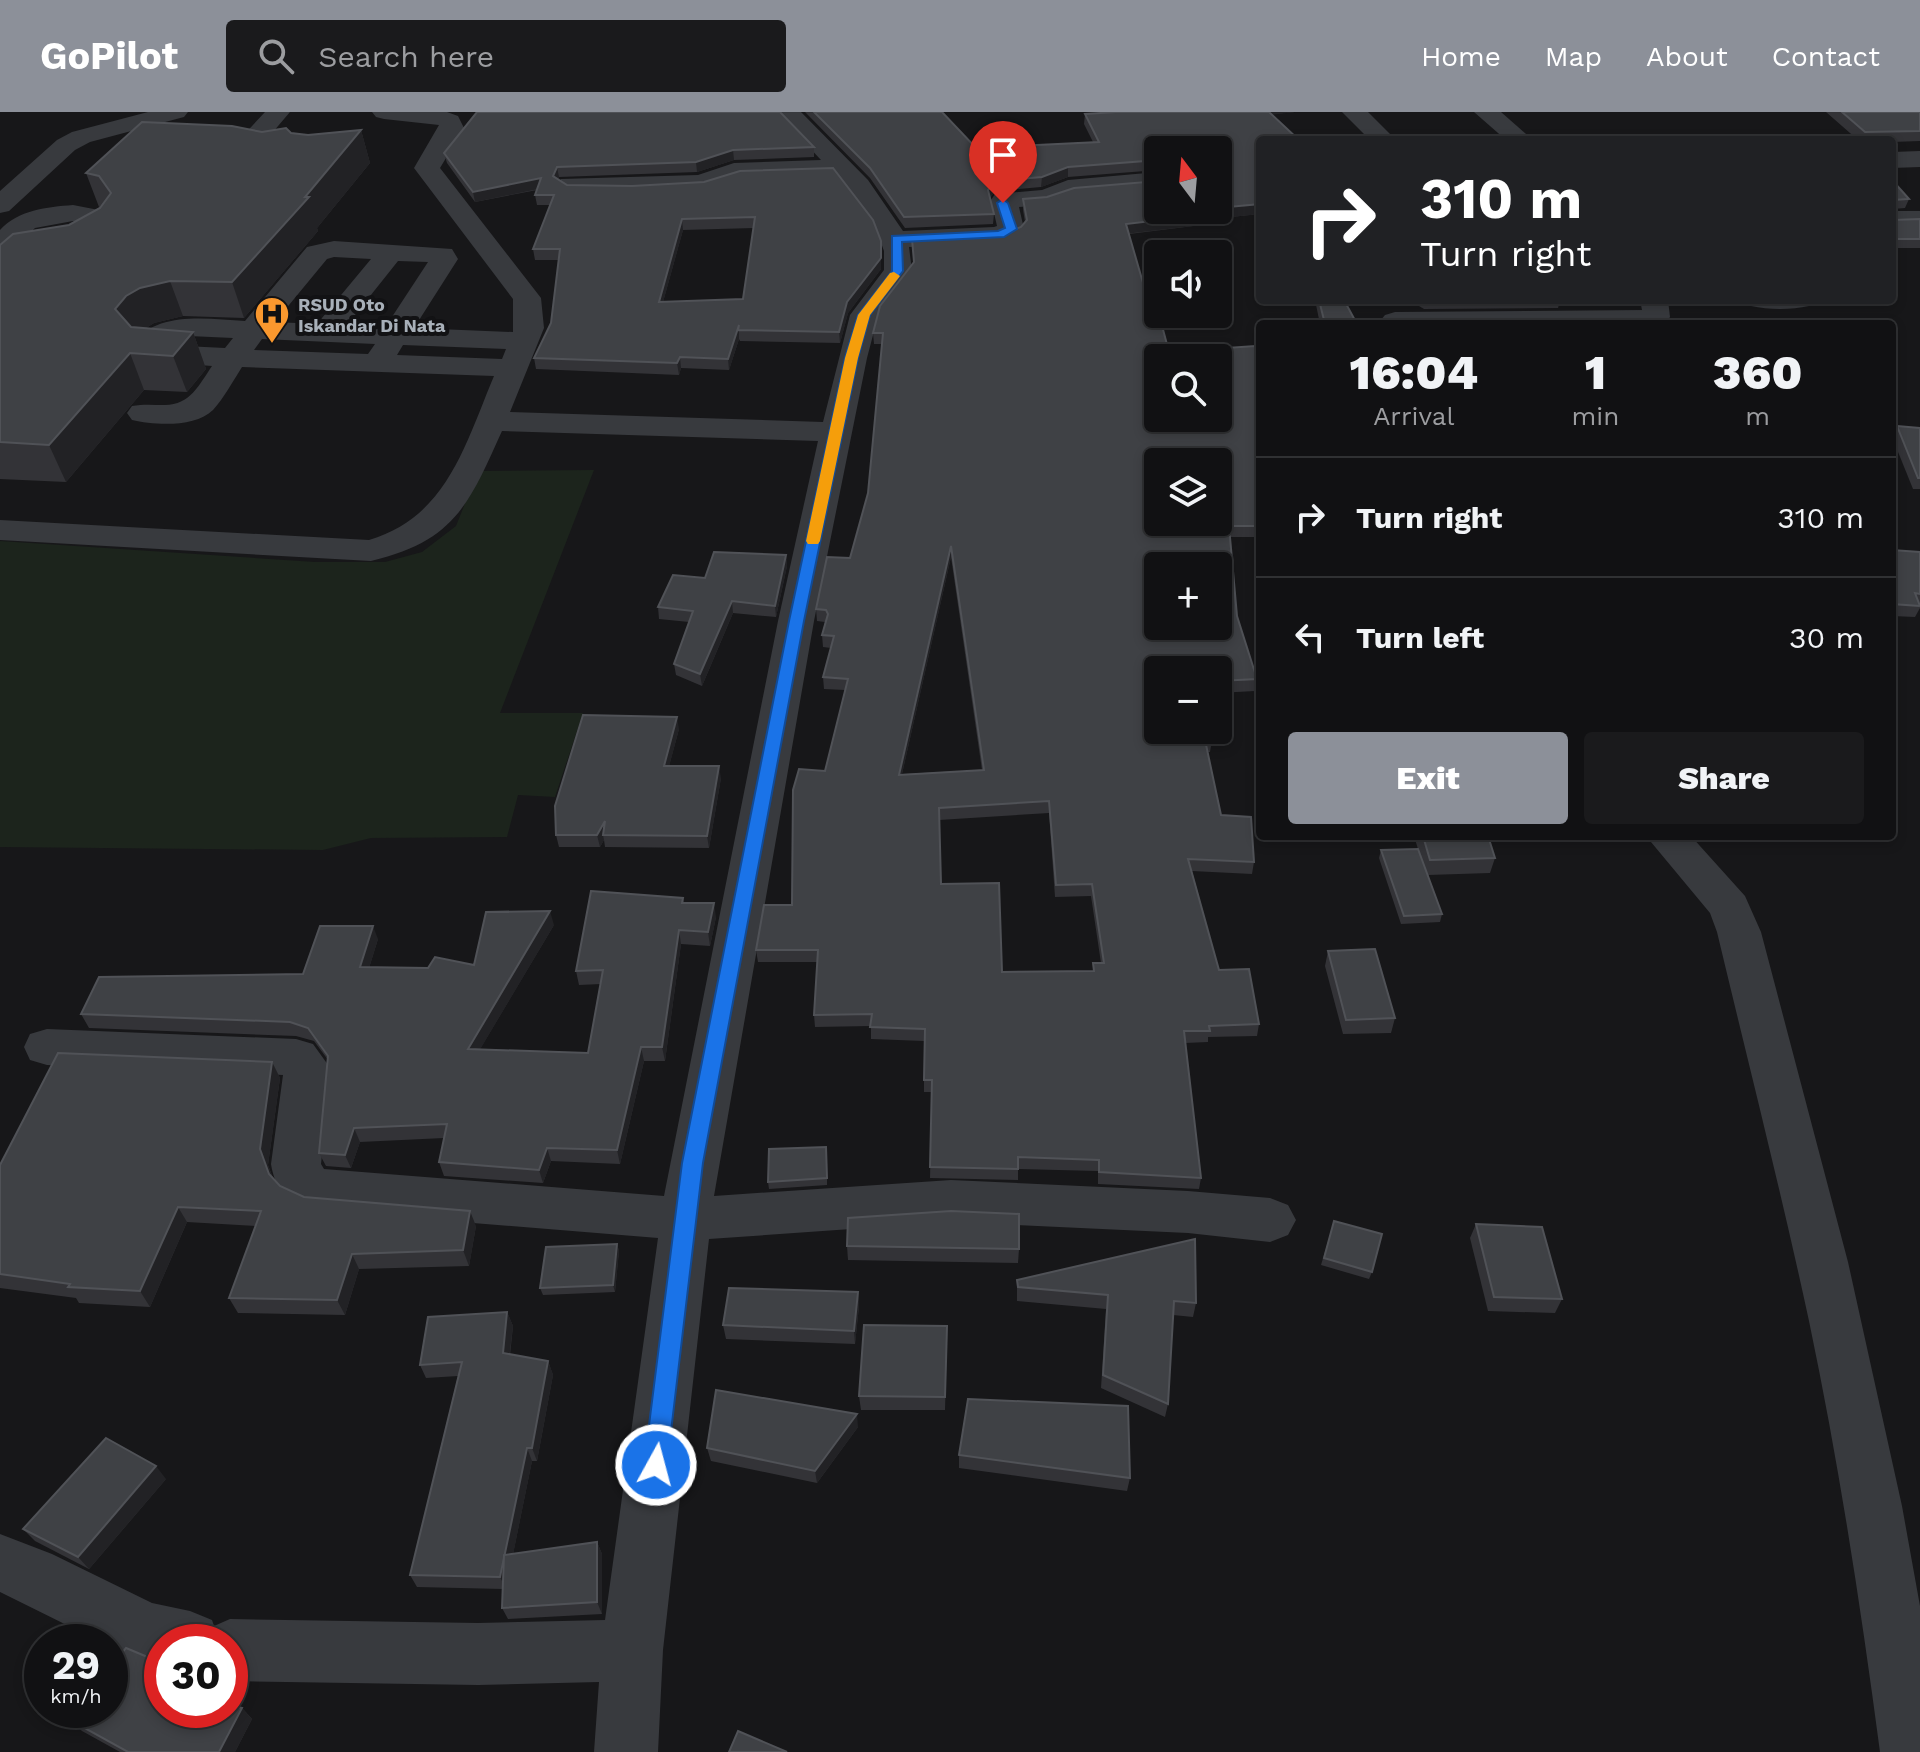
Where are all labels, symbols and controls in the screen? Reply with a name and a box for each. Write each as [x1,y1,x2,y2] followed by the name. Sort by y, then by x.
[226,20,786,92] search box
[40,34,178,78] text: GoPilot
[254,34,298,78] icon: search
[318,39,494,74] text: Search here
[1421,40,1501,73] text: Home
[1545,40,1602,73] text: Map
[1646,40,1728,73] text: About
[1772,40,1880,73] text: Contact
[969,121,1037,203] pin
[981,133,1025,177] icon: arrive
[1144,136,1232,224] north arrow
[1144,136,1232,744] map controls
[1420,166,1582,232] text: 310 m
[1288,168,1392,272] icon: right
[1420,233,1591,275] text: Turn right
[1144,240,1232,328] button: sound
[298,294,446,336] place label: RSUD Oto Iskandar Di Nata
[253,295,291,345] hospital icon: RSUD Oto Iskandar Di Nata
[1144,344,1232,432] button: search
[1349,344,1478,401] text: 16:04
[1585,344,1606,401] text: 1
[1713,344,1802,401] text: 360
[1373,401,1454,431] text: Arrival
[1572,401,1619,431] text: min
[1745,401,1770,431] text: m
[1144,448,1232,536] button: layers
[1288,495,1332,539] icon: right
[1356,500,1502,535] text: Turn right
[1777,500,1864,535] text: 310 m
[1144,552,1232,640] button: +
[1288,615,1332,659] icon: left
[1356,620,1484,655] text: Turn left
[1789,620,1864,655] text: 30 m
[1144,656,1232,744] button: −
[1288,732,1568,824] button: Exit
[1584,732,1864,824] button: Share
[614,1423,698,1507] position arrow
[144,1624,248,1728] speed limit sign: 30
[52,1642,100,1689] text: 29
[50,1684,102,1708] text: km/h

